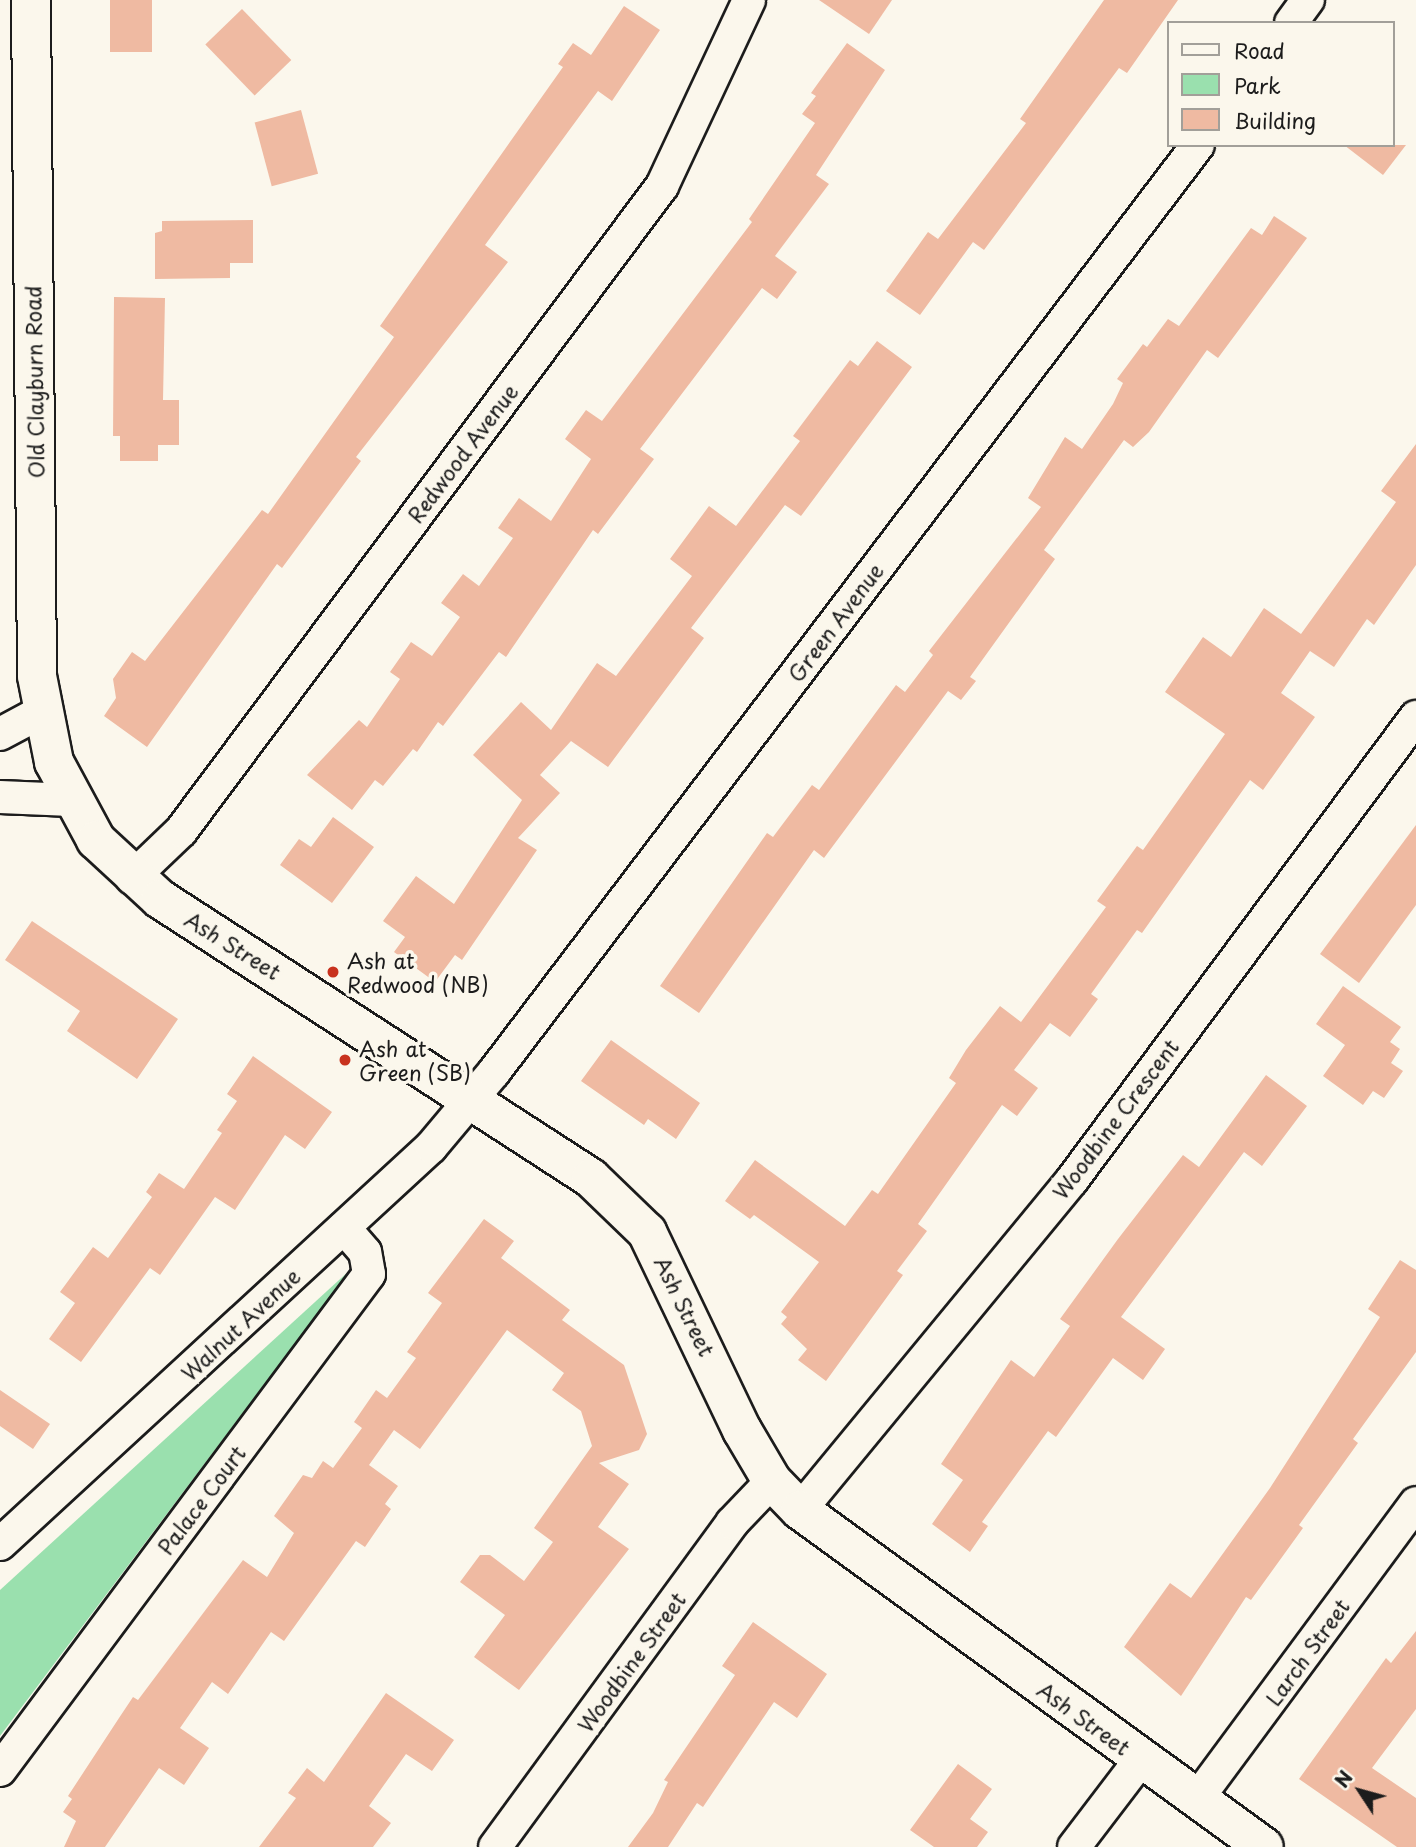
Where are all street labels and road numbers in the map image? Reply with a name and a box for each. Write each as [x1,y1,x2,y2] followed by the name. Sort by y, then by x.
[20,285,48,479] street label: Old Clayburn Road
[402,379,522,527] street label: Redwood Avenue
[782,557,888,687] street label: Green Avenue
[181,906,285,984] street label: Ash Street
[1047,1034,1183,1204] street label: Woodbine Crescent
[650,1252,720,1360] street label: Ash Street
[176,1264,304,1384] street label: Walnut Avenue
[151,1440,251,1560] street label: Palace Court
[571,1587,691,1737] street label: Woodbine Street
[1260,1593,1354,1711] street label: Larch Street
[1033,1676,1135,1760] street label: Ash Street

